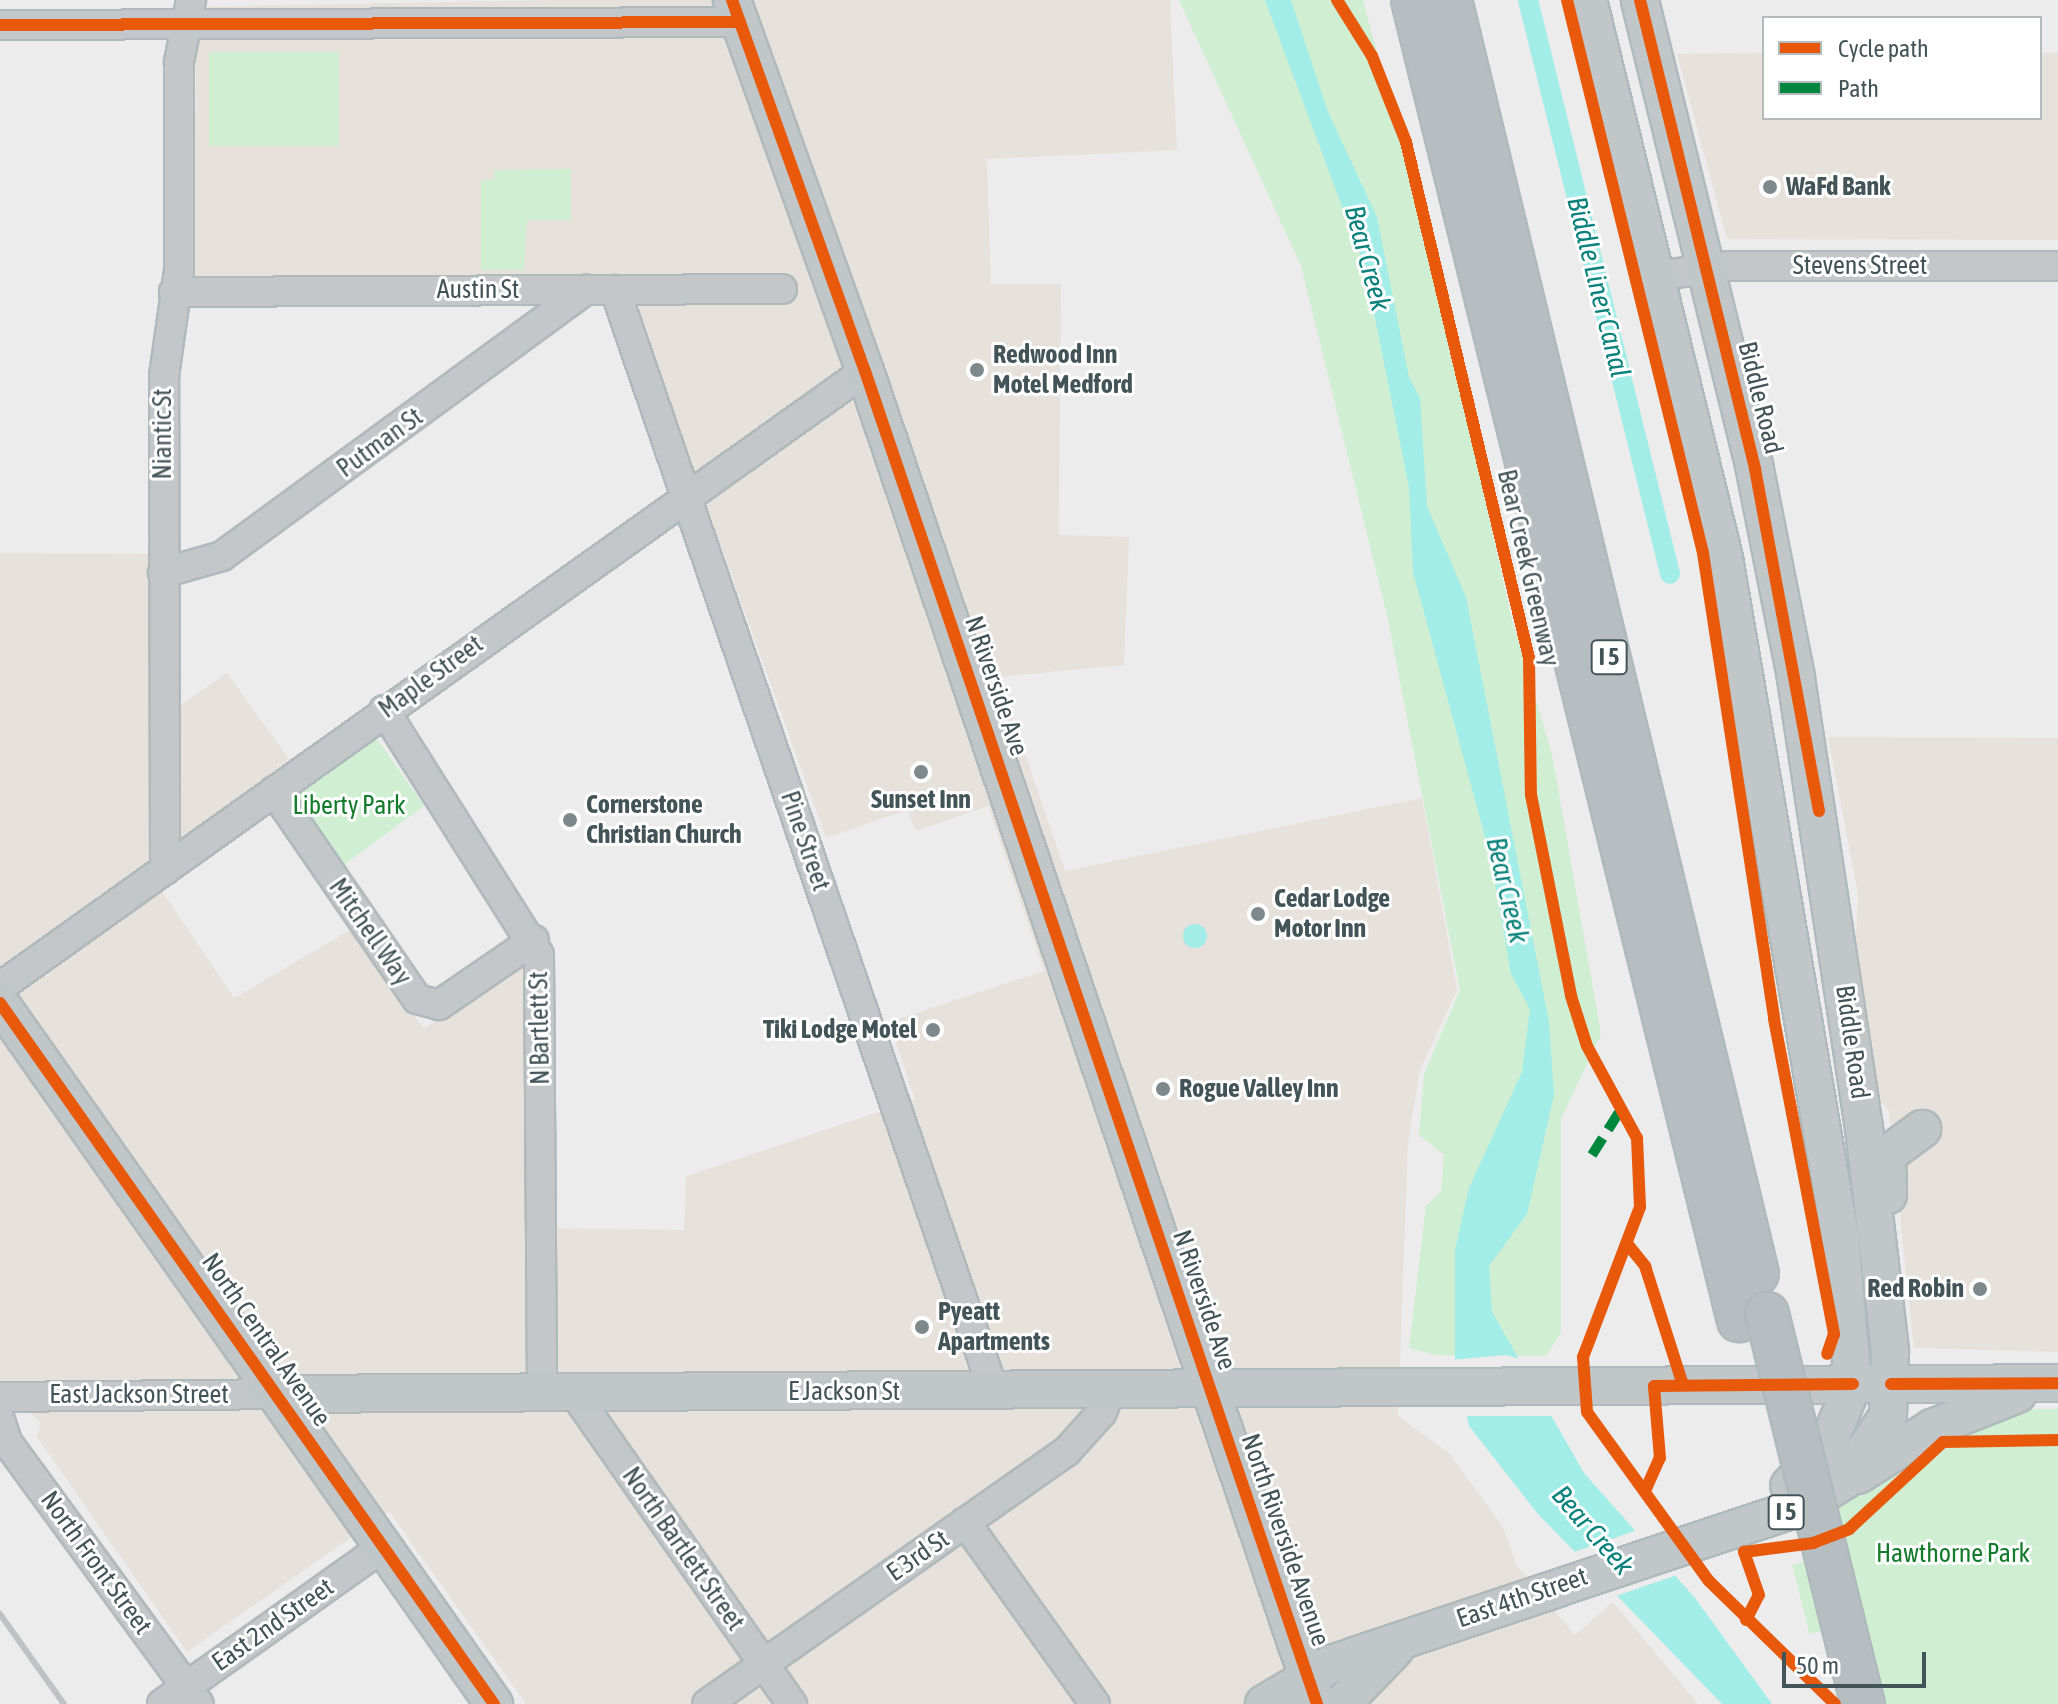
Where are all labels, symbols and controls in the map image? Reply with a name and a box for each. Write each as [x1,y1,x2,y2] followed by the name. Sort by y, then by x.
[1762,16,2042,120] legend
[1838,35,1929,62] text: Cycle path
[1838,75,1879,102] text: Path
[1786,171,1890,203] place label: WaFd Bank
[1761,178,1779,196] marker: WaFd Bank
[1560,193,1638,381] water label: Biddle Liner Canal
[1338,202,1398,314] water label: Bear Creek
[1793,250,1927,282] street label: Stevens Street
[437,274,519,306] street label: Austin St
[993,339,1133,400] place label: Redwood Inn Motel Medford
[1731,339,1789,457] street label: Biddle Road
[968,361,986,379] marker: Redwood Inn Motel Medford
[147,388,179,480] street label: Niantic St
[331,402,429,484] street label: Putman St
[1490,467,1566,669] street label: Bear Creek Greenway
[958,612,1034,760] street label: N Riverside Ave
[373,629,489,725] street label: Maple Street
[1589,637,1629,677] road number: I 5
[912,763,930,781] marker: Sunset Inn
[871,784,971,816] place label: Sunset Inn
[773,787,837,895] street label: Pine Street
[586,789,742,850] place label: Cornerstone Christian Church
[293,790,405,822] park label: Liberty Park
[561,811,579,829] marker: Cornerstone Christian Church
[1480,834,1536,946] water label: Bear Creek
[322,873,418,991] street label: Mitchell Way
[1274,883,1390,944] place label: Cedar Lodge Motor Inn
[1249,905,1267,923] marker: Cedar Lodge Motor Inn
[523,971,557,1085] street label: N Bartlett St
[1829,983,1875,1101] street label: Biddle Road
[763,1014,917,1046] place label: Tiki Lodge Motel
[924,1021,942,1039] marker: Tiki Lodge Motel
[1179,1073,1339,1105] place label: Rogue Valley Inn
[1154,1080,1172,1098] marker: Rogue Valley Inn
[1166,1226,1242,1374] street label: N Riverside Ave
[195,1248,337,1432] street label: North Central Avenue
[1867,1273,1964,1305] place label: Red Robin
[1971,1280,1989,1298] marker: Red Robin
[938,1296,1050,1358] place label: Pyeatt Apartments
[913,1318,931,1336] marker: Pyeatt Apartments
[788,1376,900,1408] street label: E Jackson St
[49,1379,229,1411] street label: East Jackson Street
[1234,1430,1336,1650] street label: North Riverside Avenue
[615,1461,751,1637] street label: North Bartlett Street
[1545,1478,1641,1582] water label: Bear Creek
[34,1485,158,1641] street label: North Front Street
[1766,1492,1806,1532] road number: I 5
[881,1523,955,1589] street label: E 3rd St
[1876,1538,2030,1570] park label: Hawthorne Park
[1452,1561,1592,1635] street label: East 4th Street
[206,1572,340,1678] street label: East 2nd Street
[1786,1636,1930,1686] scale bar
[1796,1652,1839,1679] text: 50 m

